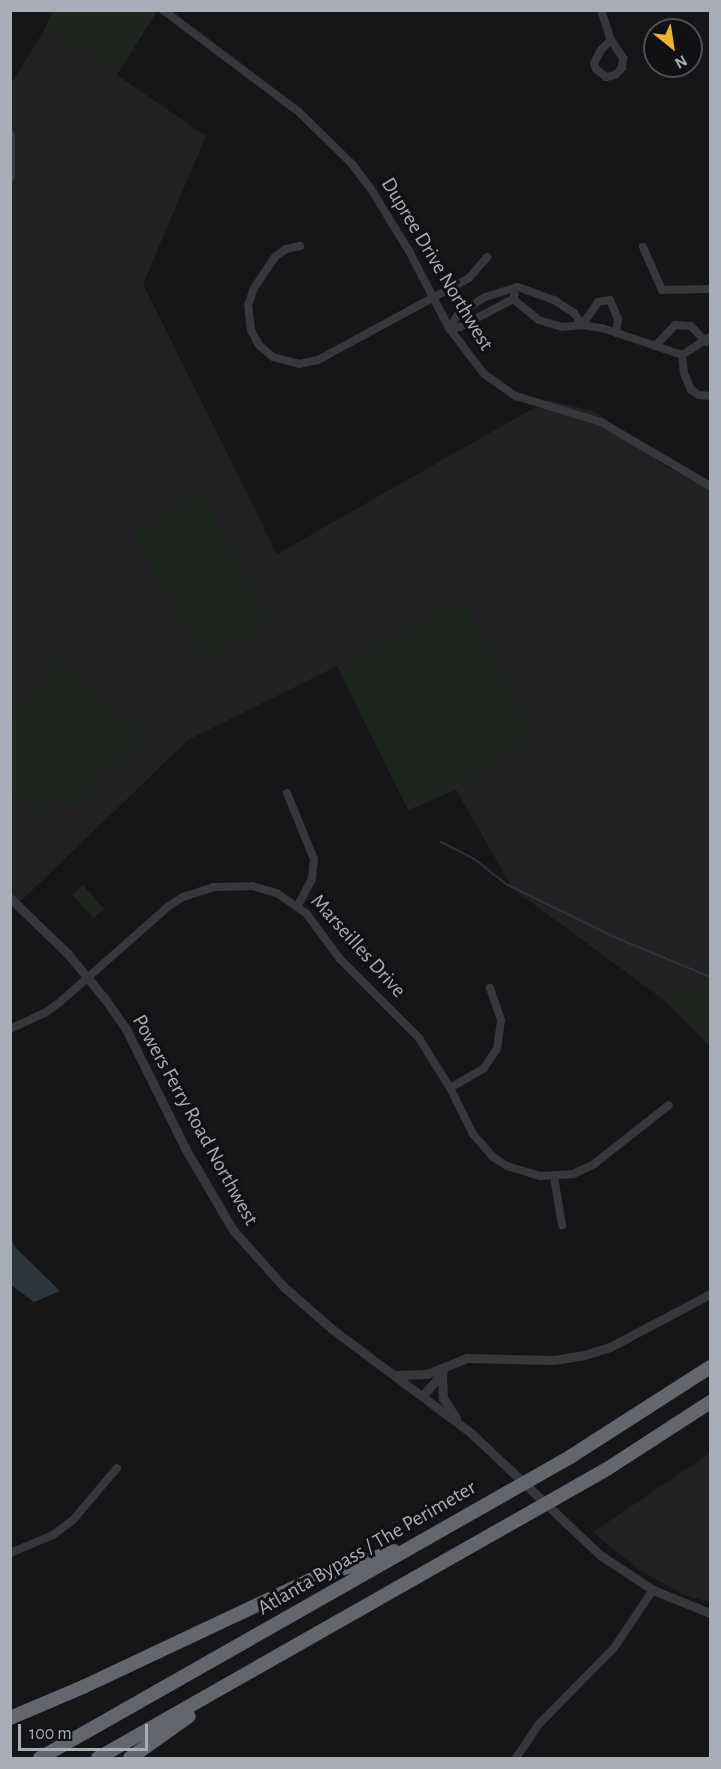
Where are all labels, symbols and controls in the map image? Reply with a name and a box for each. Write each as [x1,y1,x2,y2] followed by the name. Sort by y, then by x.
[643,18,703,78] north arrow
[672,52,690,72] text: N
[375,173,499,355] street label: Dupree Drive Northwest
[305,889,411,1003] street label: Marseilles Drive
[126,1010,264,1230] street label: Powers Ferry Road Northwest
[253,1475,481,1621] street label: Atlanta Bypass / The Perimeter
[21,1712,152,1750] scale bar
[29,1725,72,1743] text: 100 m

